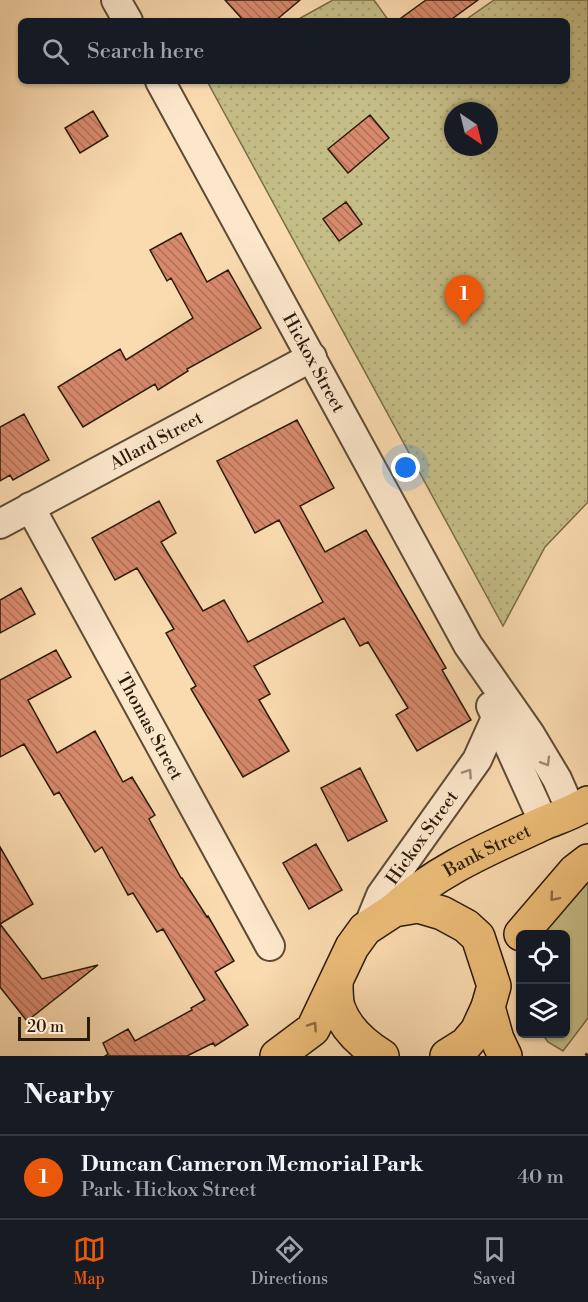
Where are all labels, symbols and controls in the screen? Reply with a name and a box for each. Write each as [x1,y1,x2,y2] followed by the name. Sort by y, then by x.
[18,18,570,84] search box
[39,35,72,68] icon: search
[87,38,204,65] text: Search here
[444,102,498,156] north arrow
[444,276,484,325] pin: 1
[277,309,351,417] street label: Hickox Street
[104,406,207,475] street label: Allard Street
[391,453,420,482] your location
[111,669,189,784] street label: Thomas Street
[539,755,551,766] one-way arrow
[461,769,472,780] one-way arrow
[381,786,463,889] street label: Hickox Street
[438,819,535,882] street label: Bank Street
[550,890,561,901] one-way arrow
[516,930,570,1038] map controls
[516,930,570,984] button: locate
[516,984,570,1038] button: layers
[18,1014,90,1042] scale bar
[27,1017,64,1037] text: 20 m
[306,1021,317,1032] one-way arrow
[24,1079,114,1111] text: Nearby
[81,1151,423,1178] text: Duncan Cameron Memorial Park
[39,1165,48,1190] text: 1
[517,1165,564,1190] text: 40 m
[81,1178,256,1203] text: Park · Hickox Street
[73,1233,106,1289] tab: Map
[251,1233,328,1289] tab: Directions
[473,1233,515,1289] tab: Saved

